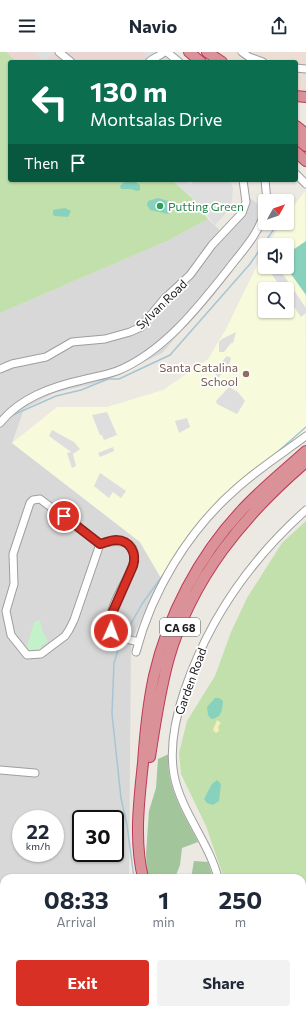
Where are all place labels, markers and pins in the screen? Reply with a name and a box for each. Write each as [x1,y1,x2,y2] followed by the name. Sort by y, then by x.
[168,199,244,213] place label: Putting Green
[155,201,165,211] marker: Putting Green
[159,360,238,388] place label: Santa Catalina School
[241,369,251,379] marker: Santa Catalina School
[47,499,81,533] pin

